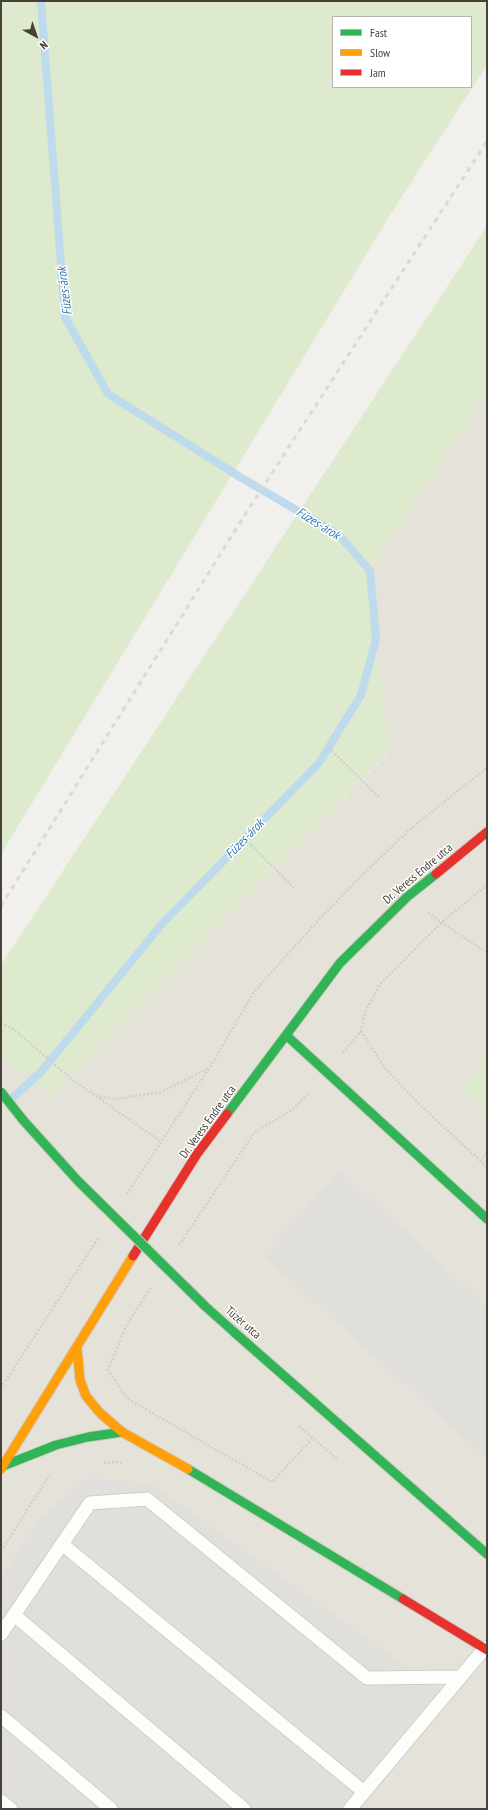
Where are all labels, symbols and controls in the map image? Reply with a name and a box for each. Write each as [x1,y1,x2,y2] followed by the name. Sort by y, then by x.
[16,16,56,56] north arrow
[332,16,472,88] legend
[370,25,387,40] text: Fast
[37,38,50,52] text: N
[370,45,390,60] text: Slow
[370,65,386,80] text: Jam
[54,266,76,316] water label: Füzes-árok
[293,505,343,543] water label: Füzes-árok
[223,816,267,862] water label: Füzes-árok
[380,841,456,907] street label: Dr. Veress Endre utca
[177,1083,239,1161] street label: Dr. Veress Endre utca
[222,1304,264,1342] street label: Tüzér utca

